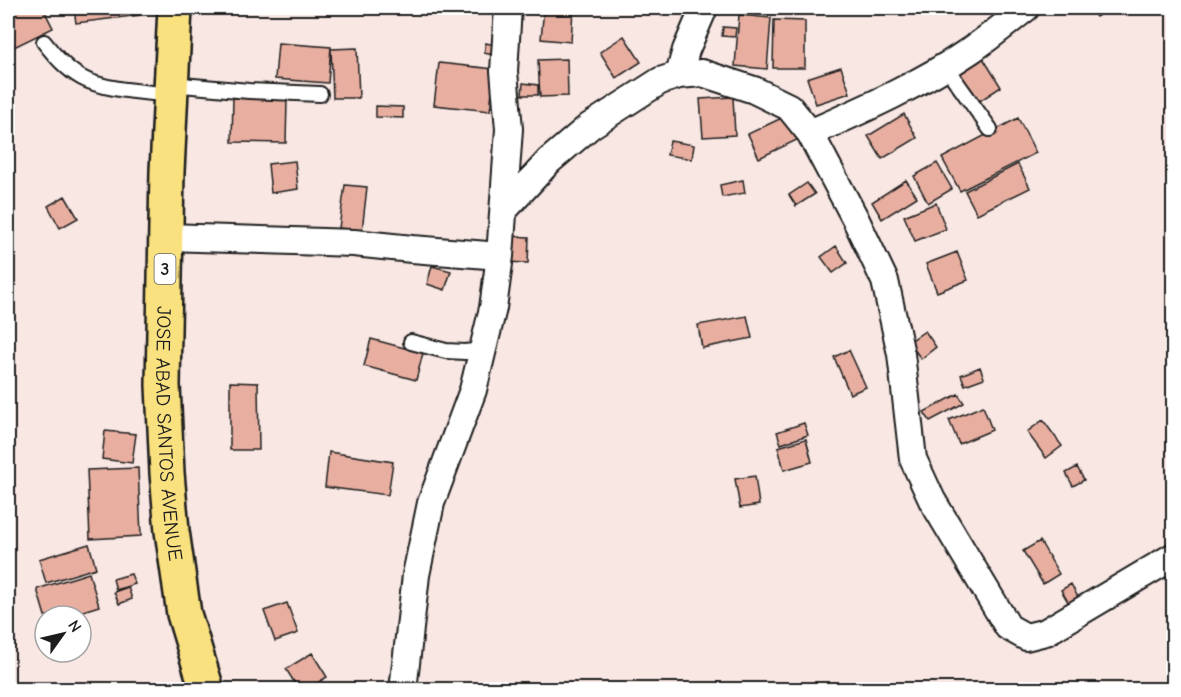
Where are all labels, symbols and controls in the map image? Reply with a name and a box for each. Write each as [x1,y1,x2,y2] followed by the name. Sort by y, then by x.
[154,254,176,284] road number: 3
[151,306,188,562] street label: JOSE ABAD SANTOS AVENUE
[33,604,93,664] north arrow
[64,617,85,636] text: N

